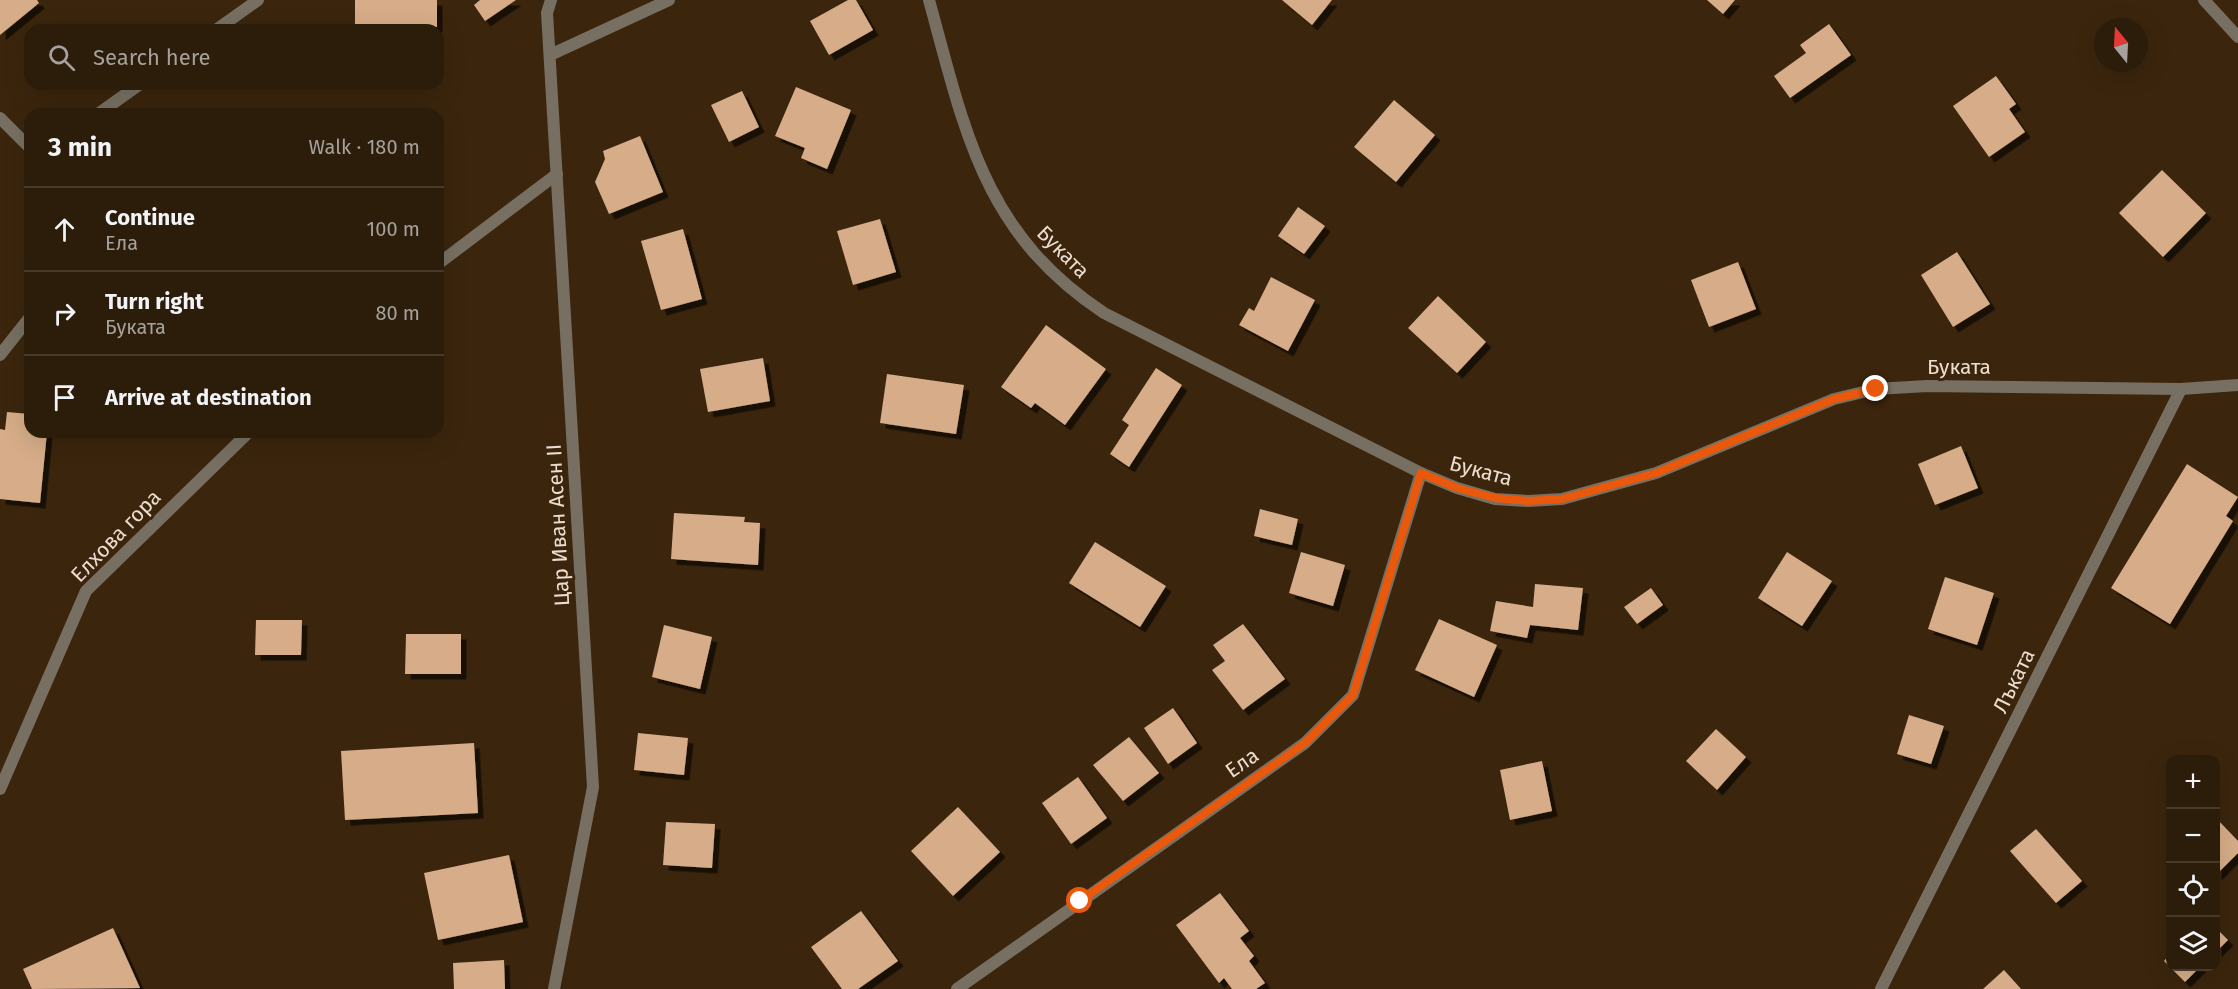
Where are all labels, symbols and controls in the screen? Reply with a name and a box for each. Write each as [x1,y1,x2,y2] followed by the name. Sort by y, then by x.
[2094,18,2148,72] north arrow
[24,24,444,90] search box
[45,41,78,74] icon: search
[93,44,211,71] text: Search here
[48,132,112,163] text: 3 min
[309,135,420,159] text: Walk · 180 m
[105,204,195,231] text: Continue
[48,213,81,246] icon: ahead
[367,217,420,241] text: 100 m
[1031,220,1095,284] street label: Буката
[105,231,138,255] text: Ела
[105,288,204,315] text: Turn right
[48,297,81,330] icon: right
[375,301,420,325] text: 80 m
[105,315,166,339] text: Буката
[1927,354,1991,380] street label: Буката
[1862,375,1888,401] route end
[48,381,81,414] icon: arrive
[105,384,312,411] text: Arrive at destination
[541,443,575,607] street label: Цар Иван Асен II
[1447,450,1515,492] street label: Буката
[65,484,167,588] street label: Елхова гора
[1987,645,2041,717] street label: Лъката
[1220,742,1264,784] street label: Ела
[2166,755,2220,971] map controls
[2166,755,2220,809] button: +
[2166,809,2220,863] button: −
[2166,863,2220,917] button: locate
[1066,887,1092,913] route start
[2166,917,2220,971] button: layers

